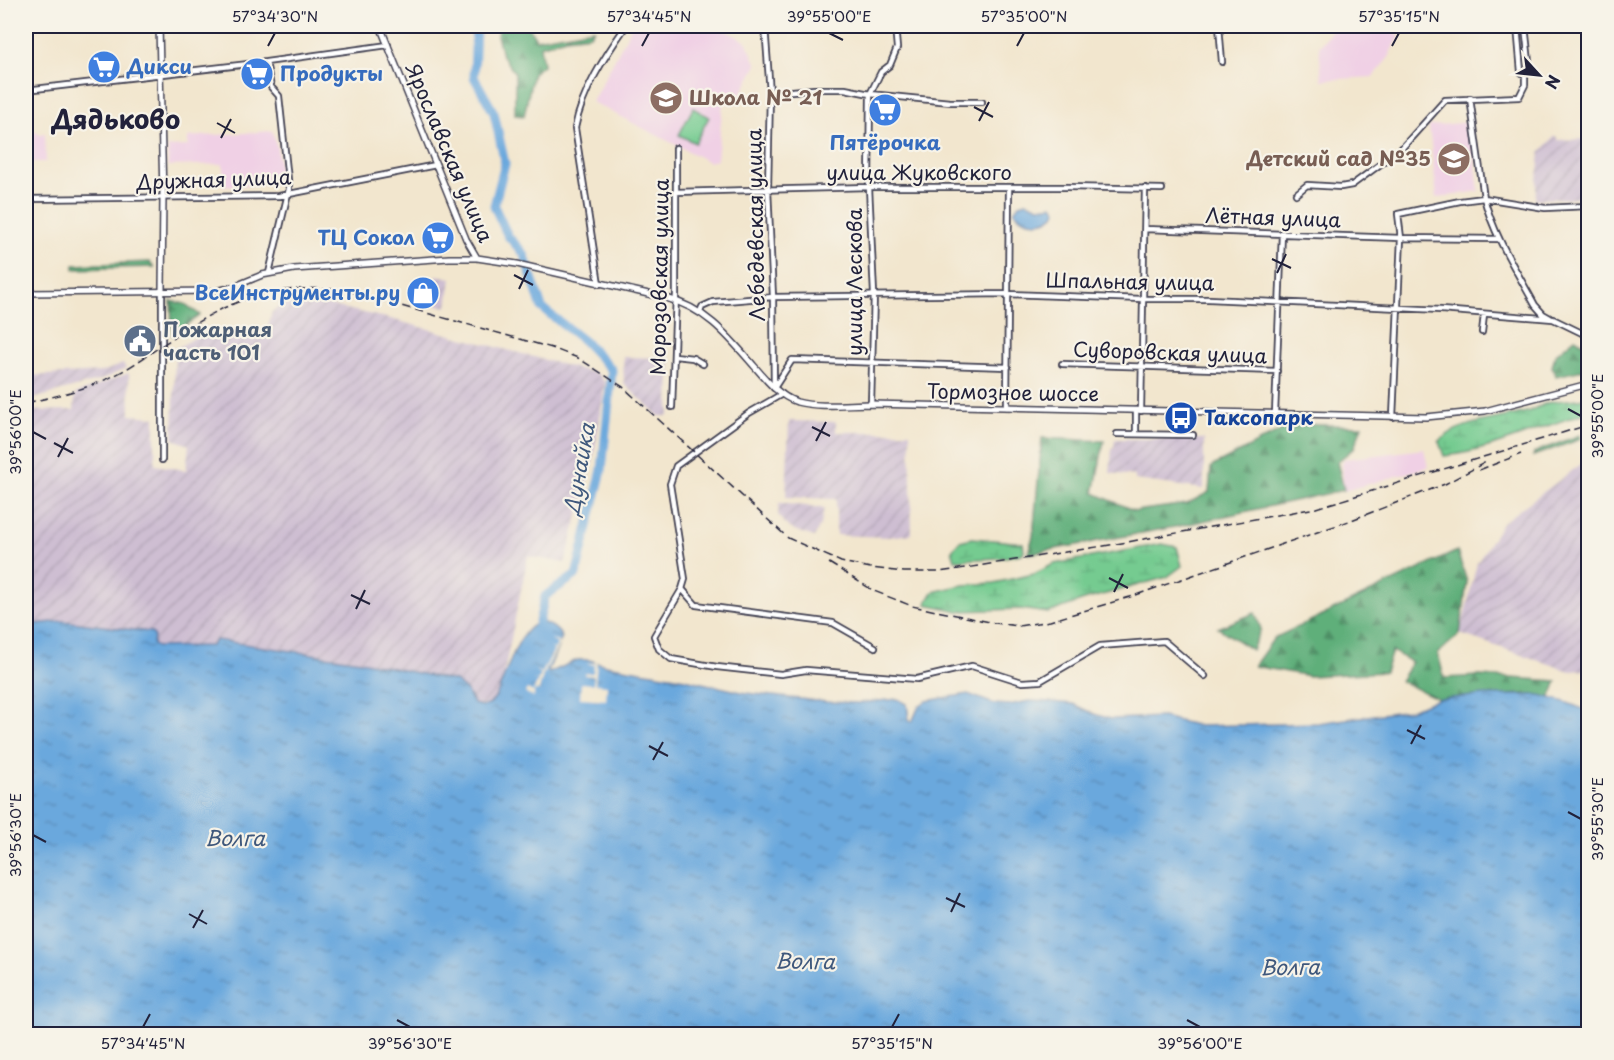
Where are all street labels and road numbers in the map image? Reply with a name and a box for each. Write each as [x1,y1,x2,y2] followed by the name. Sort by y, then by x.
[398,57,501,247] street label: Ярославская улица
[738,128,772,322] street label: Лебедевская улица
[826,157,1012,187] street label: улица Жуковского
[135,161,292,197] street label: Дружная улица
[642,178,676,376] street label: Морозовская улица
[1205,200,1342,234] street label: Лётная улица
[839,207,869,356] street label: улица Лескова
[1045,265,1215,297] street label: Шпальная улица
[1073,334,1268,370] street label: Суворовская улица
[927,375,1099,409] street label: Тормозное шоссе

